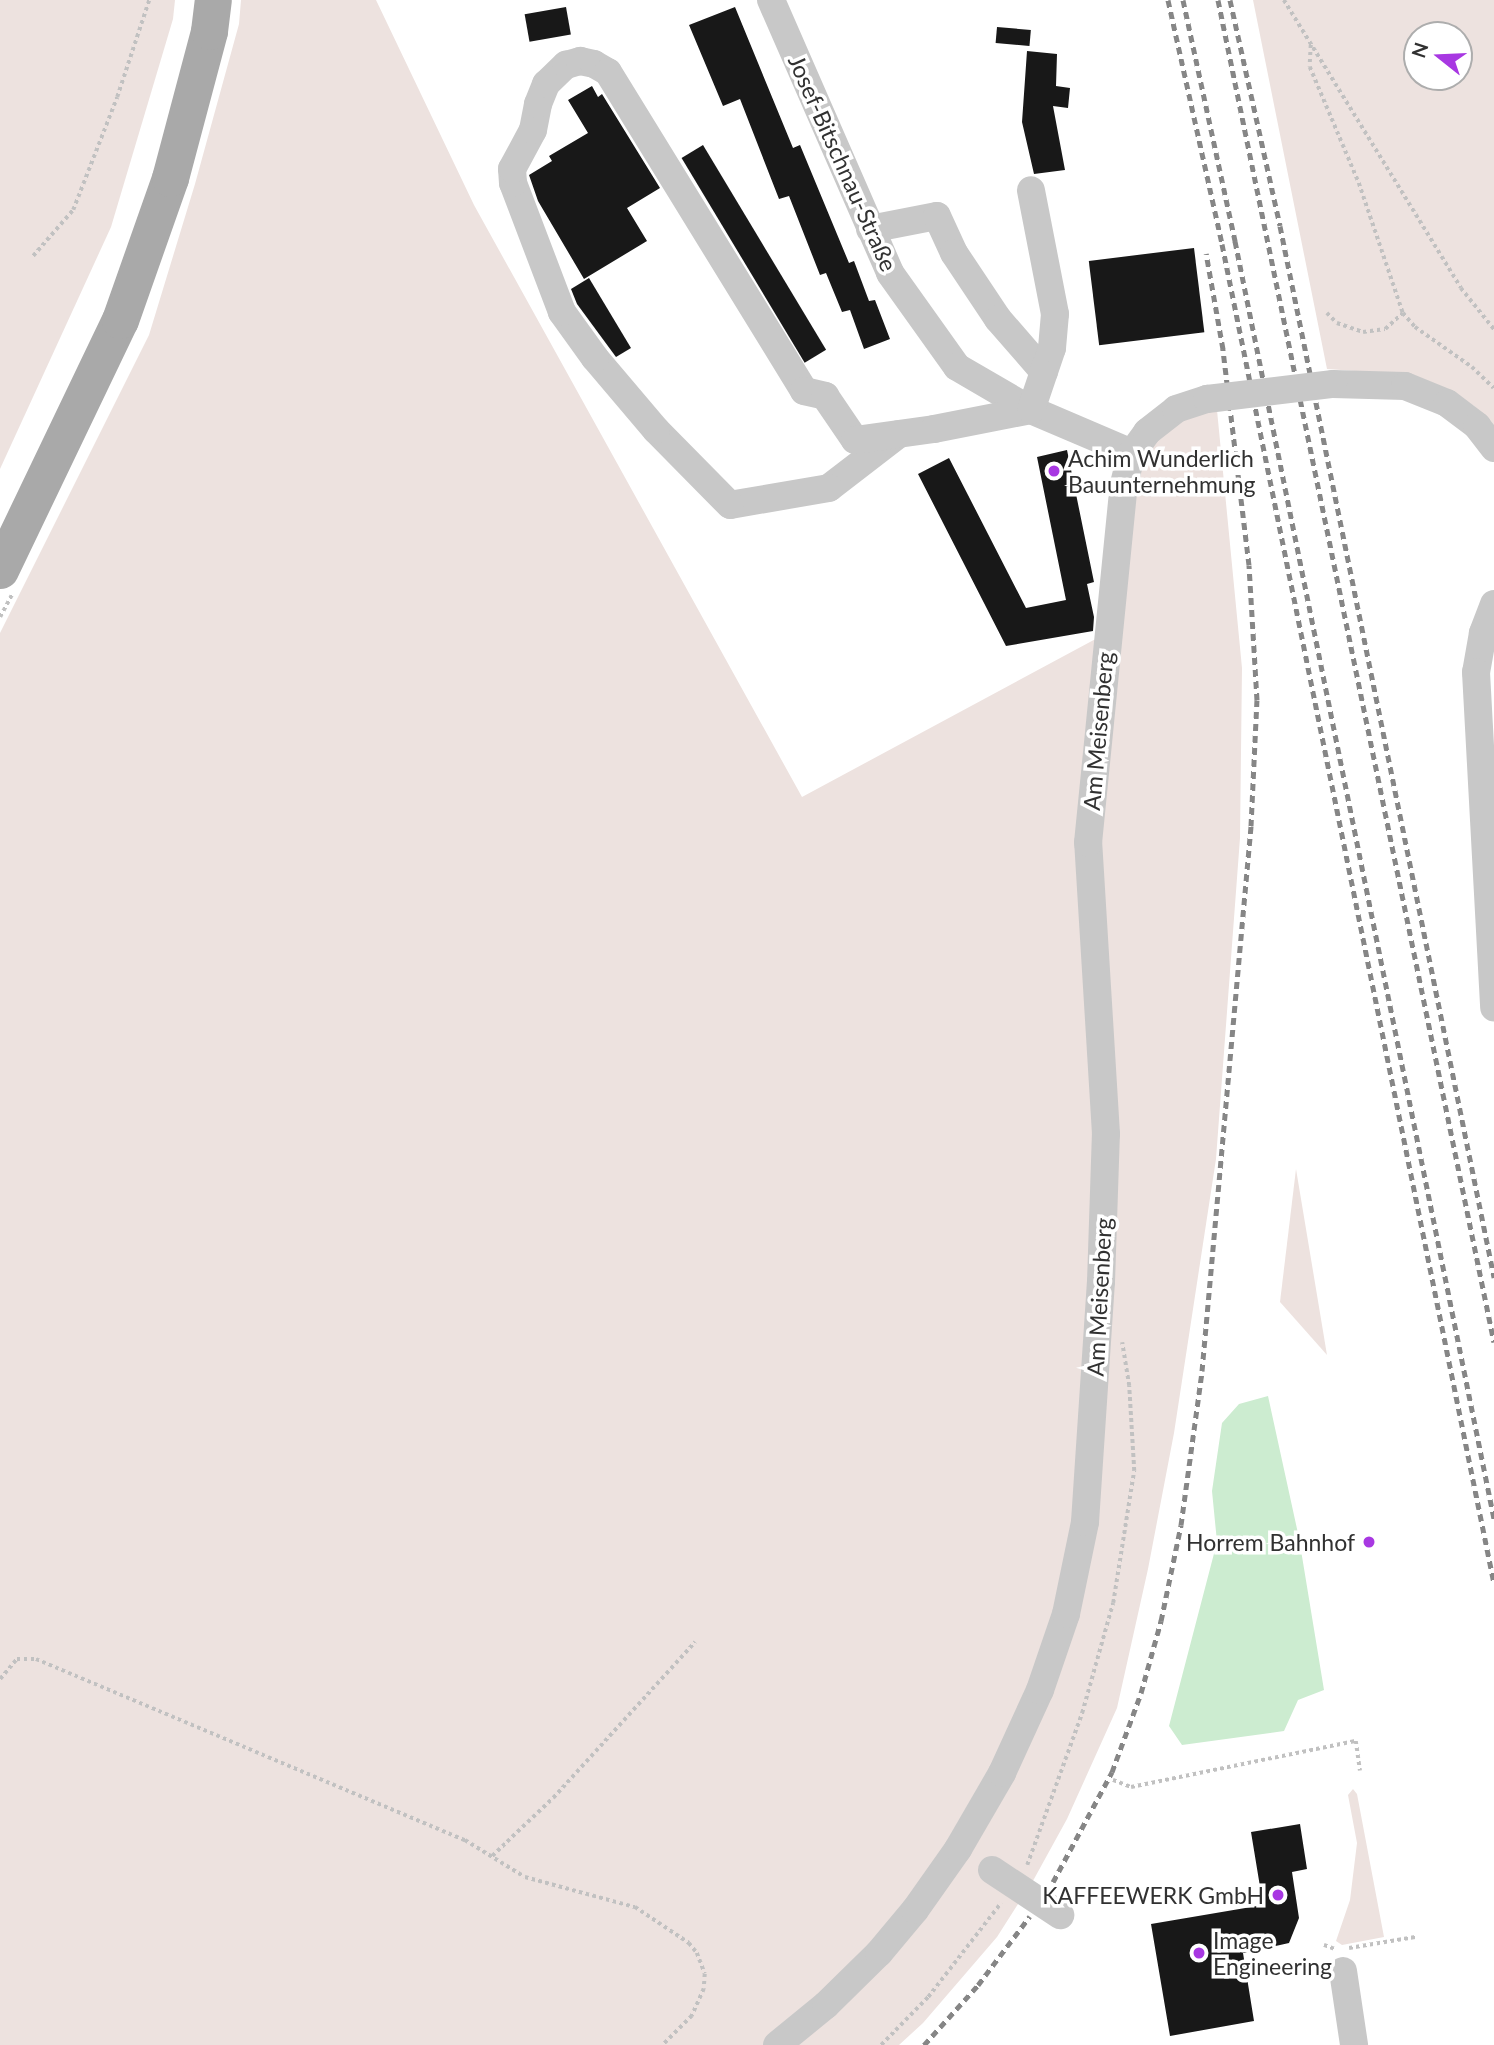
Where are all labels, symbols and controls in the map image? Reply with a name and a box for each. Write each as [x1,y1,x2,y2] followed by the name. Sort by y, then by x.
[1403,21,1473,91] north arrow
[1406,39,1433,60] text: N
[783,51,903,275] street label: Josef-Bitschnau-Straße
[1068,444,1255,498] place label: Achim Wunderlich Bauunternehmung
[1046,463,1062,479] marker: Achim Wunderlich Bauunternehmung
[1077,651,1119,811] street label: Am Meisenberg
[1081,1217,1117,1377] street label: Am Meisenberg
[1186,1528,1355,1556] place label: Horrem Bahnhof
[1361,1534,1377,1550] marker: Horrem Bahnhof
[1042,1881,1264,1909] place label: KAFFEEWERK GmbH
[1270,1887,1286,1903] marker: KAFFEEWERK GmbH
[1213,1926,1332,1980] place label: Image Engineering
[1191,1945,1207,1961] marker: Image Engineering

